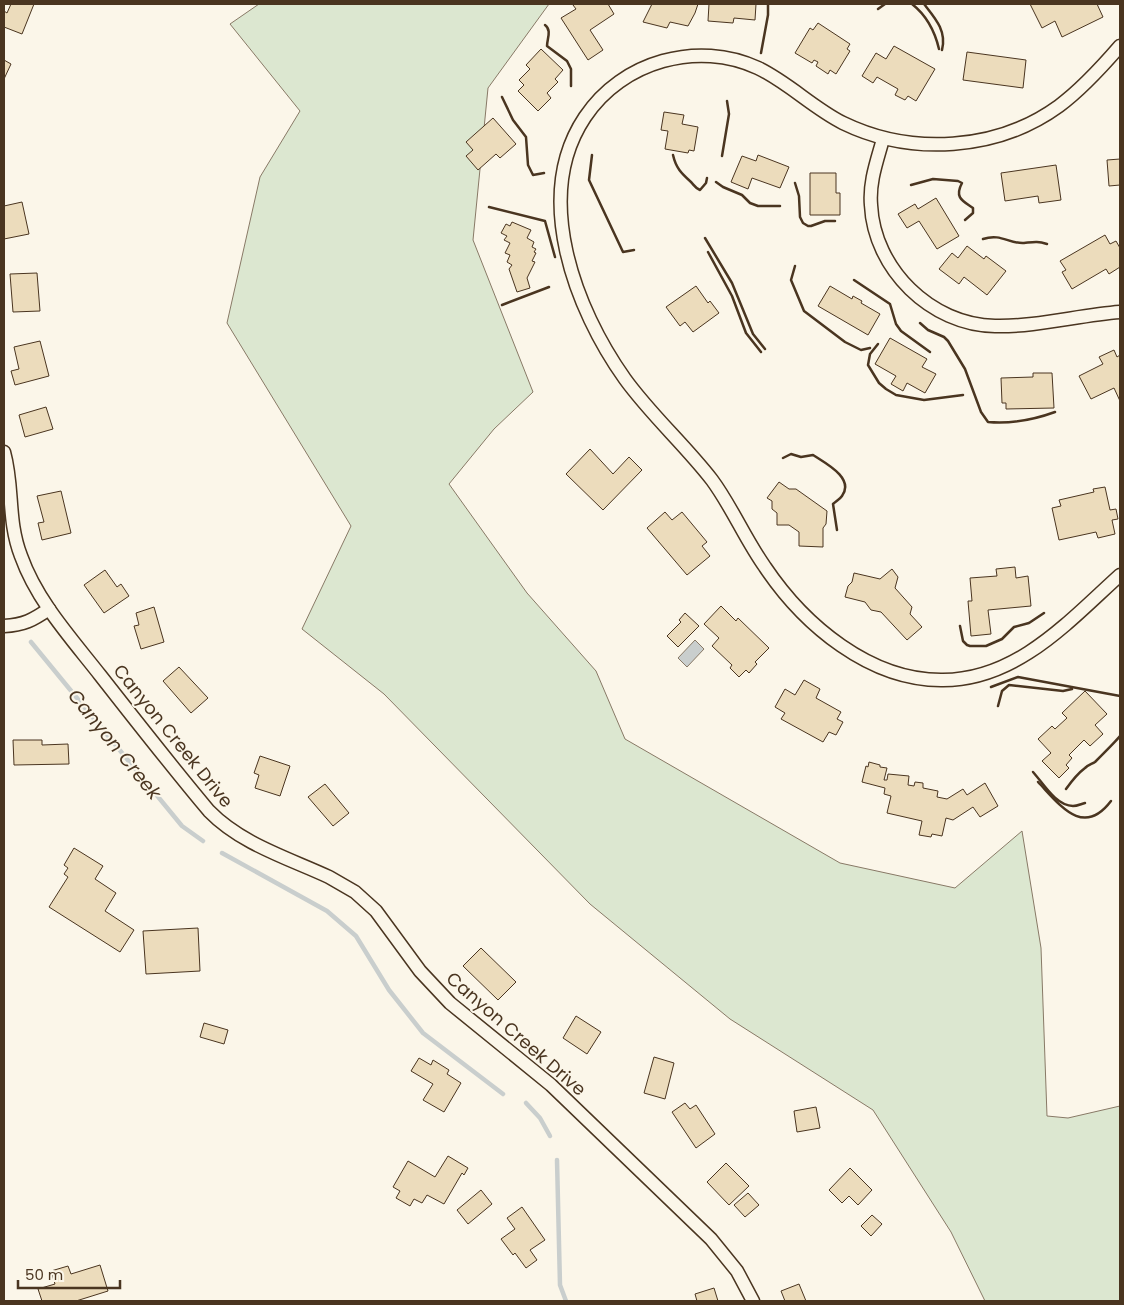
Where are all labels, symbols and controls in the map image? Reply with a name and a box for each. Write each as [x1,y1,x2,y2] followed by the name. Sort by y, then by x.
[109,660,237,812] street label: Canyon Creek Drive
[64,684,166,804] water label: Canyon Creek
[441,966,592,1101] street label: Canyon Creek Drive
[18,1258,120,1290] scale bar
[25,1264,63,1285] text: 50 m

